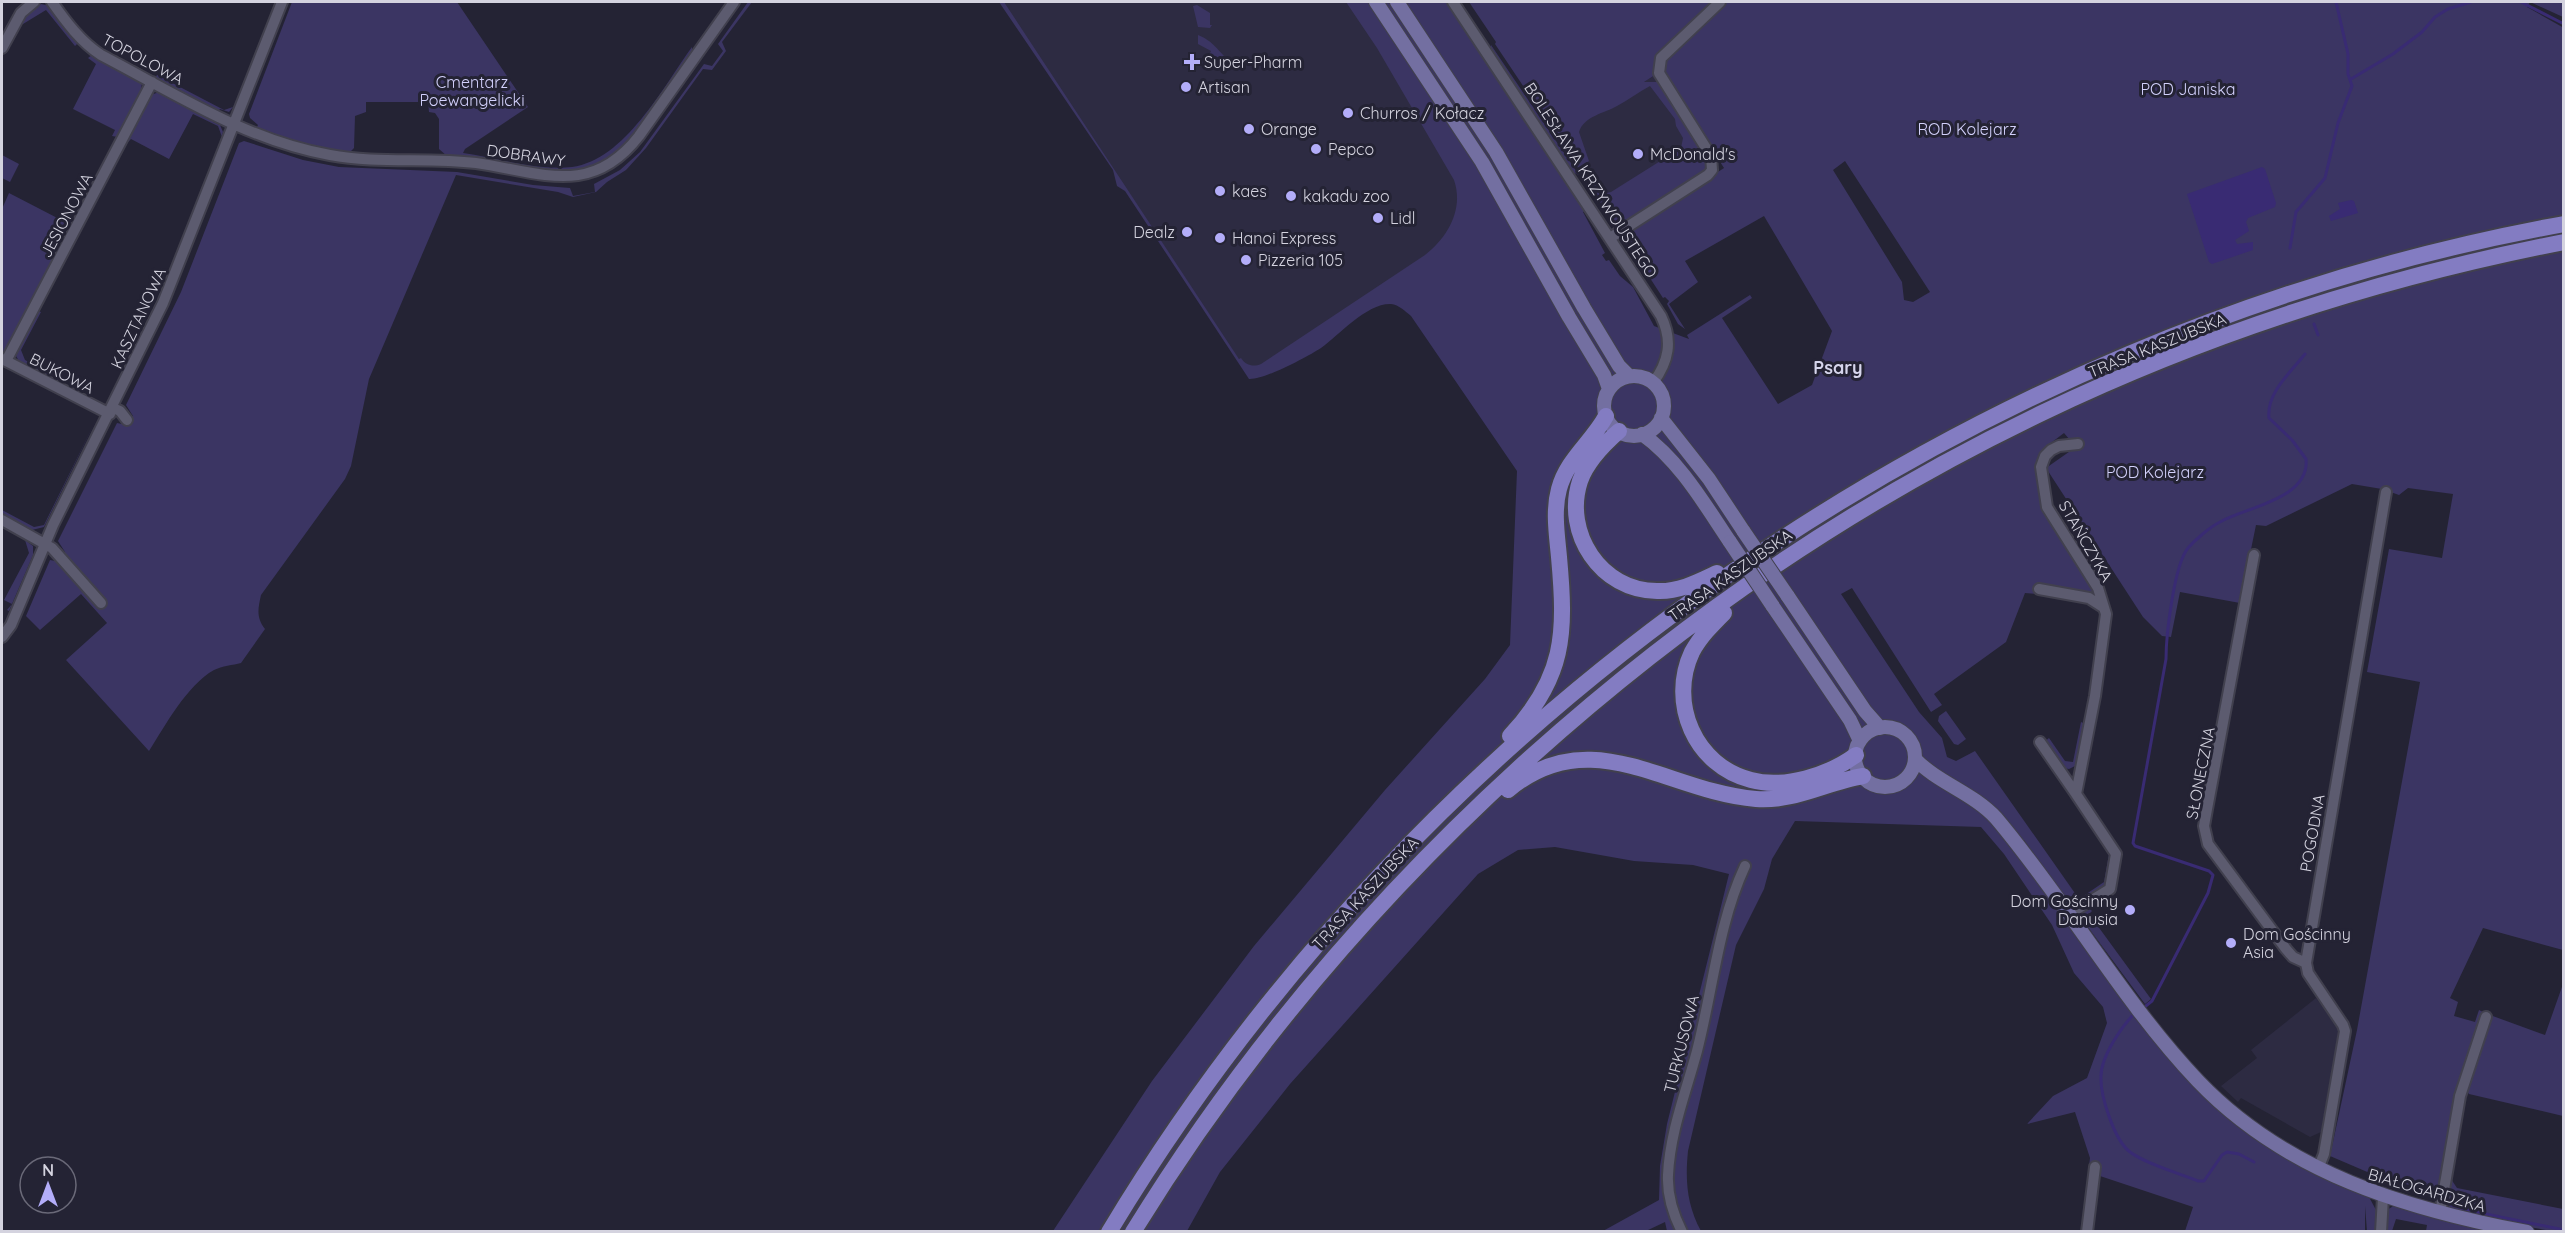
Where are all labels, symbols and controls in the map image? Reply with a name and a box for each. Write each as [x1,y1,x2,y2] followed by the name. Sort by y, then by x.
[99,29,187,89] street label: TOPOLOWA
[1204,52,1302,72] place label: Super-Pharm
[1185,55,1199,69] marker: Super-Pharm
[419,72,525,110] park label: Cmentarz Poewangelicki
[1198,77,1250,97] place label: Artisan
[1520,78,1662,282] street label: BOLESŁAWA KRZYWOUSTEGO
[2141,79,2235,99] park label: POD Janiska
[1179,80,1193,94] marker: Artisan
[1360,103,1484,123] place label: Churros / Kołacz
[1341,106,1355,120] marker: Churros / Kołacz
[1261,119,1317,139] place label: Orange
[1917,119,2017,139] park label: ROD Kolejarz
[1242,122,1256,136] marker: Orange
[1328,139,1374,159] place label: Pepco
[485,140,567,170] street label: DOBRAWY
[1309,142,1323,156] marker: Pepco
[1650,144,1736,164] place label: McDonald's
[1631,147,1645,161] marker: McDonald's
[35,169,97,261] street label: JESIONOWA
[1232,181,1267,201] place label: kaes
[1213,184,1227,198] marker: kaes
[1303,186,1390,206] place label: kakadu zoo
[1284,189,1298,203] marker: kakadu zoo
[1390,208,1415,228] place label: Lidl
[1371,211,1385,225] marker: Lidl
[1133,222,1175,242] place label: Dealz
[1180,225,1194,239] marker: Dealz
[1232,228,1336,248] place label: Hanoi Express
[1213,231,1227,245] marker: Hanoi Express
[1258,250,1343,270] place label: Pizzeria 105
[1239,253,1253,267] marker: Pizzeria 105
[106,264,170,372] street label: KASZTANOWA
[2085,308,2229,382] street label: TRASA KASZUBSKA
[26,348,98,398] street label: BUKOWA
[1813,356,1863,379] district label: Psary
[2106,462,2204,482] park label: POD Kolejarz
[2055,497,2117,585] street label: STAŃCZYKA
[1664,525,1796,625] street label: TRASA KASZUBSKA
[2181,725,2219,821] street label: SŁONECZNA
[2295,793,2329,873] street label: POGODNA
[1308,832,1422,954] street label: TRASA KASZUBSKA
[2010,891,2118,929] place label: Dom Gościnny Danusia
[2123,903,2137,917] marker: Dom Gościnny Danusia
[2243,924,2351,962] place label: Dom Gościnny Asia
[2224,936,2238,950] marker: Dom Gościnny Asia
[1659,993,1703,1095] street label: TURKUSOWA
[18,1155,78,1215] north arrow
[42,1160,54,1180] text: N
[2366,1164,2488,1216] street label: BIAŁOGARDZKA

